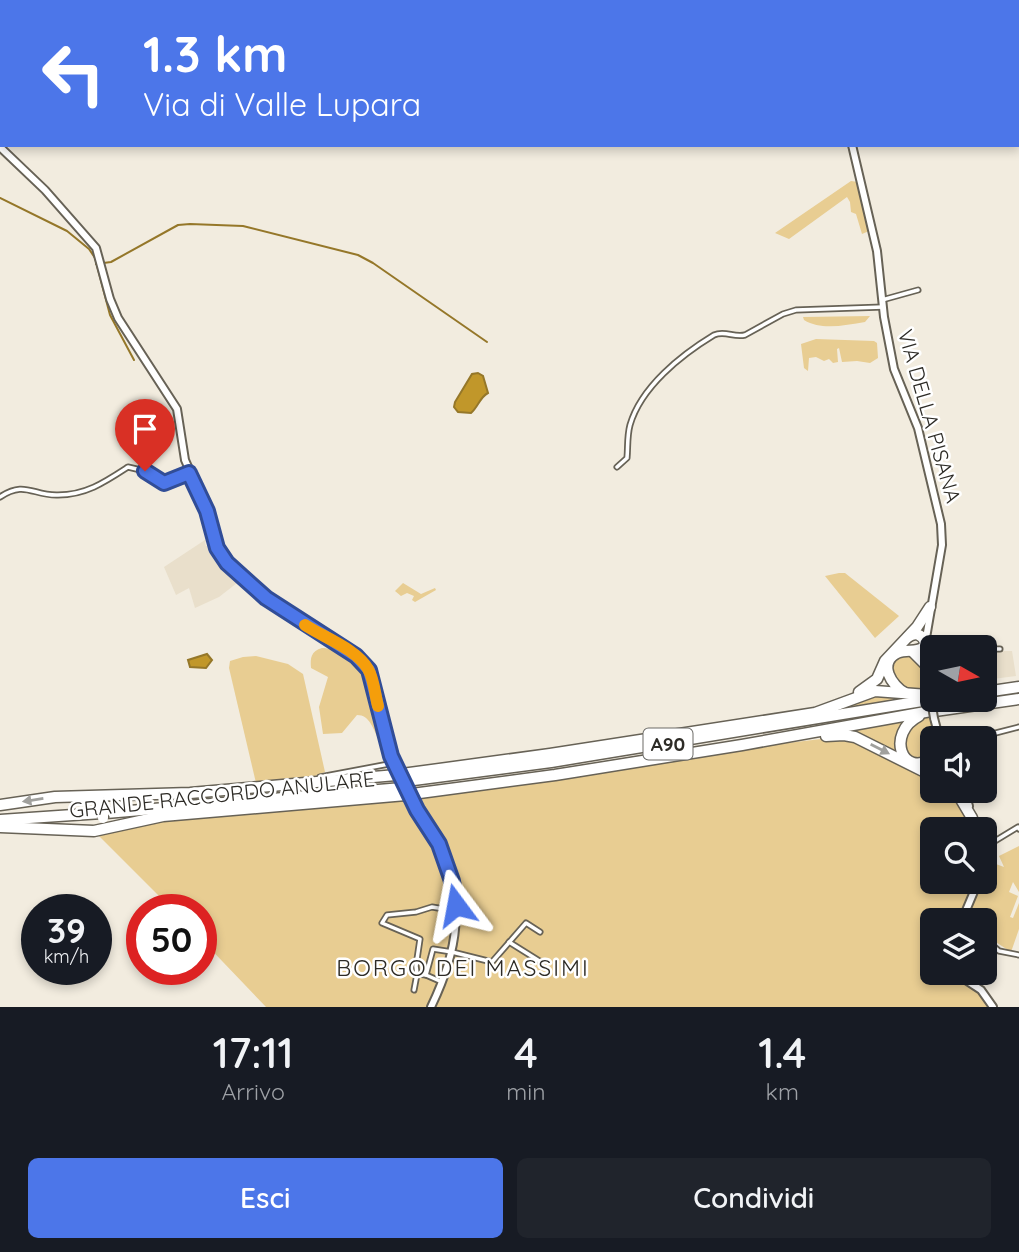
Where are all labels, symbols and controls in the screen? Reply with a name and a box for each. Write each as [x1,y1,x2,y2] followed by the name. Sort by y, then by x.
[143,23,287,84] text: 1.3 km
[28,28,119,119] icon: left
[143,84,421,124] text: Via di Valle Lupara
[893,326,967,506] street label: VIA DELLA PISANA
[115,399,175,471] pin
[126,410,164,448] icon: arrive
[920,635,998,712] north arrow
[920,635,997,985] map controls
[920,726,997,803] button: sound
[644,729,692,760] road number: A90
[870,744,890,755] one-way arrow
[68,765,376,823] street label: GRANDE RACCORDO ANULARE
[22,795,44,806] one-way arrow
[920,817,997,894] button: search
[419,868,493,942] position arrow
[126,894,217,985] speed limit sign: 50
[47,908,86,952] text: 39
[920,908,997,985] button: layers
[44,945,89,968] text: km/h
[336,953,590,982] district label: BORGO DEI MASSIMI
[213,1026,294,1079] text: 17:11
[514,1026,538,1079] text: 4
[758,1026,806,1079] text: 1.4
[221,1077,285,1106] text: Arrivo
[506,1077,546,1106] text: min
[766,1077,799,1106] text: km
[28,1158,503,1238] button: Esci
[517,1158,991,1238] button: Condividi

